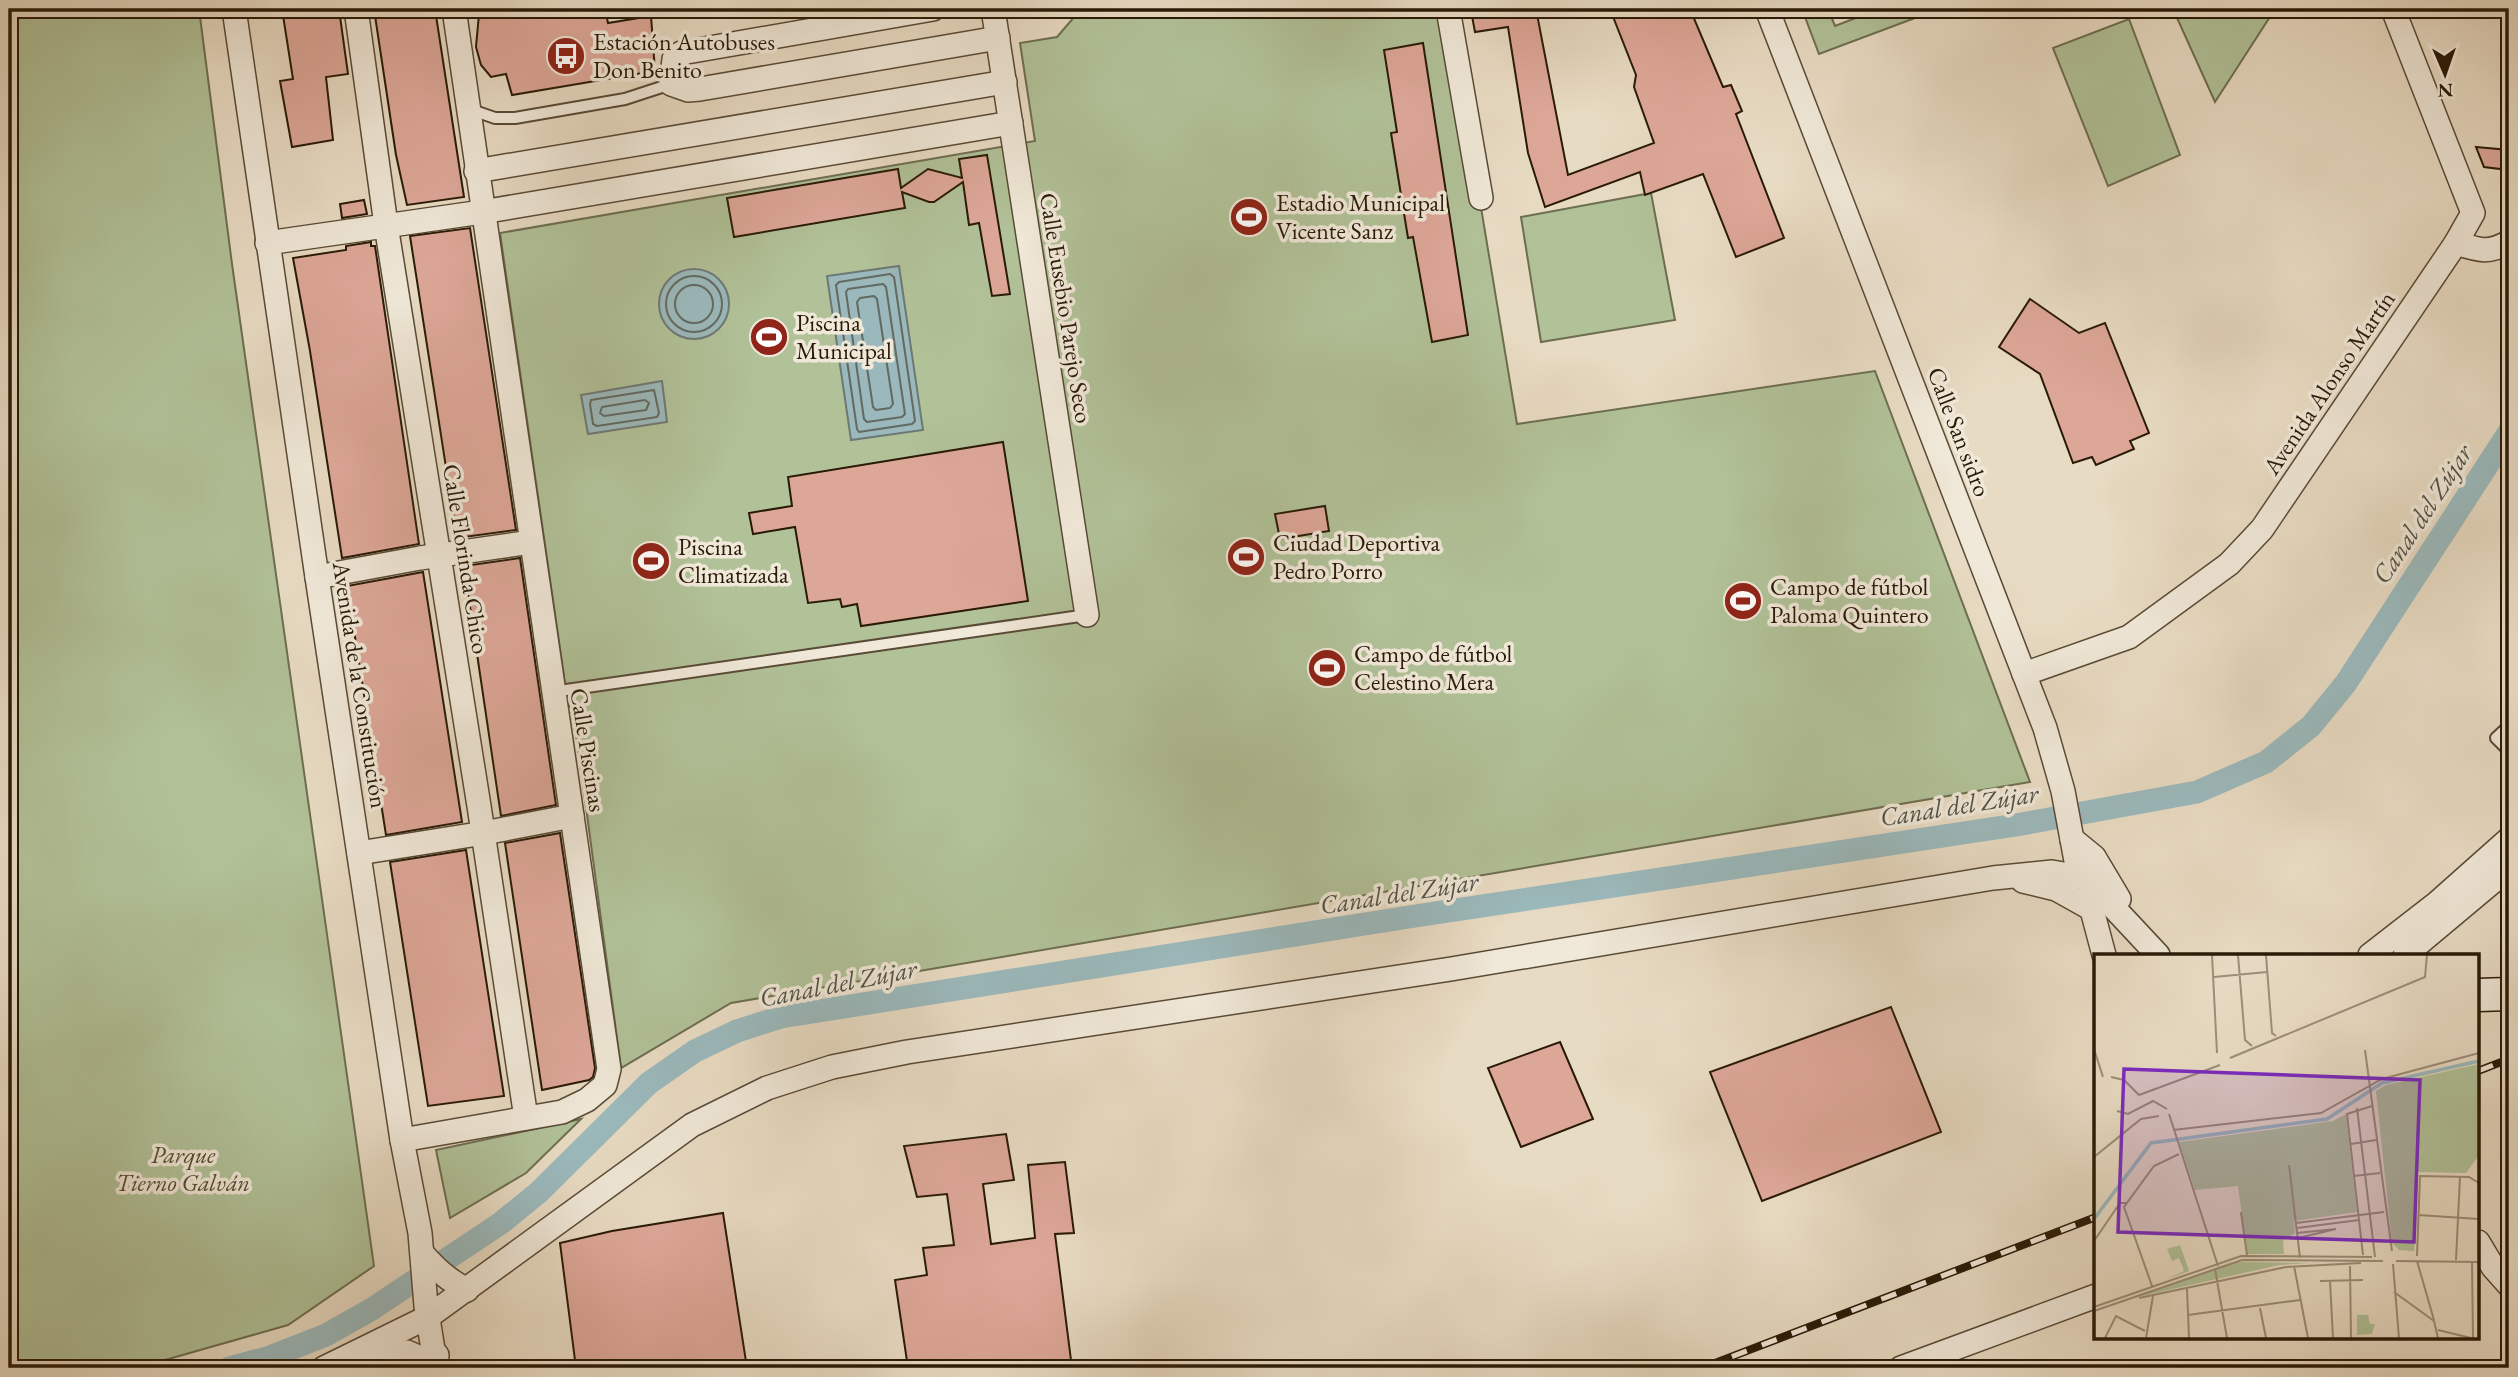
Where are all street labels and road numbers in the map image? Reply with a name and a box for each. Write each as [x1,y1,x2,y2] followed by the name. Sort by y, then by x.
[1033,190,1100,426] street label: Calle Eusebio Parejo Seco
[2255,284,2402,482] street label: Avenida Alonso Martín
[1921,363,1998,501] street label: Calle San sidro
[436,462,497,656] street label: Calle Florinda Chico
[326,559,395,811] street label: Avenida de la Constitución
[563,686,614,814] street label: Calle Piscinas

